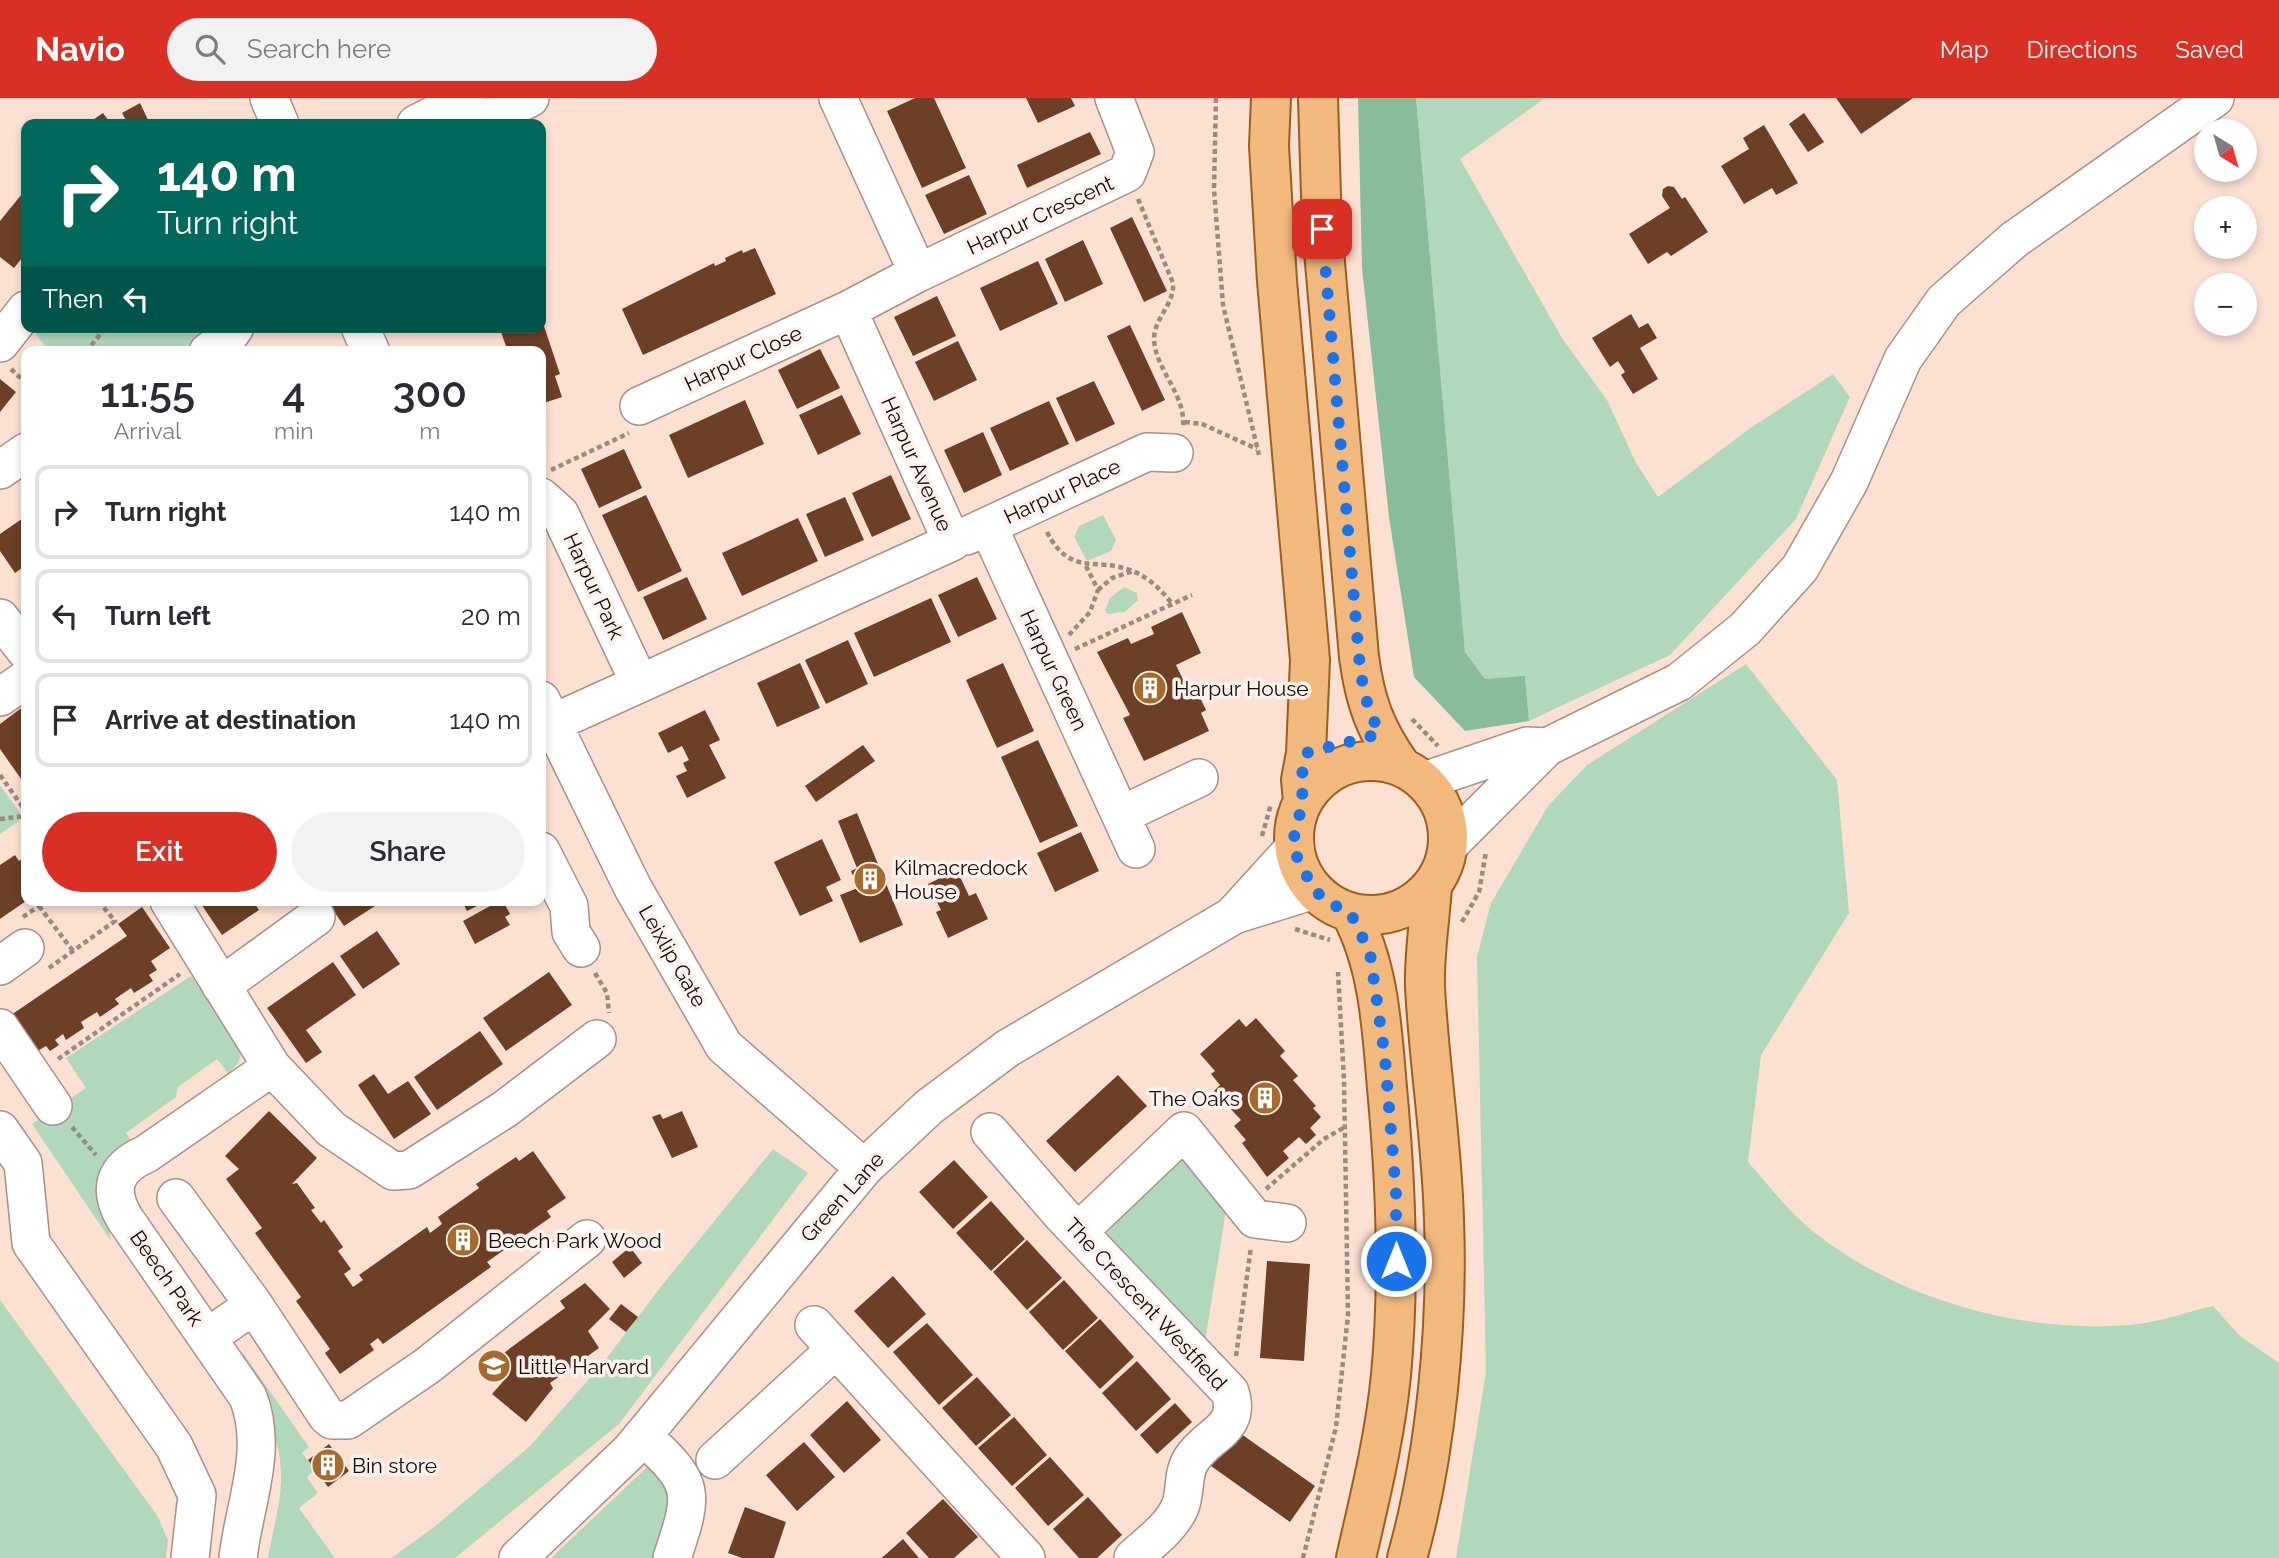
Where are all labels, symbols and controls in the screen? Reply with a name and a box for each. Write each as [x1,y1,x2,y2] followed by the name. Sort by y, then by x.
[167,18,657,81] search box
[35,30,125,69] text: Navio
[191,30,229,68] icon: search
[247,34,391,64] text: Search here
[1940,35,1989,64] text: Map
[2027,35,2137,64] text: Directions
[2175,35,2244,64] text: Saved
[2194,119,2258,182] north arrow
[2194,119,2257,336] map controls
[157,145,297,202] text: 140 m
[42,147,133,238] icon: right
[963,170,1117,260] street label: Harpur Crescent
[2194,196,2257,259] button: +
[1292,199,1352,259] pin
[157,204,298,241] text: Turn right
[1303,210,1341,248] icon: arrive
[2194,273,2257,336] button: −
[117,280,155,318] icon: left
[42,284,103,314] text: Then
[680,320,806,396] street label: Harpur Close
[100,368,195,417] text: 11:55
[282,368,306,417] text: 4
[392,368,467,417] text: 300
[876,393,958,535] street label: Harpur Avenue
[114,417,181,444] text: Arrival
[274,417,314,444] text: min
[419,417,440,444] text: m
[1000,453,1124,529] street label: Harpur Place
[46,493,84,531] icon: right
[105,497,226,527] text: Turn right
[449,497,521,527] text: 140 m
[558,529,630,643] street label: Harpur Park
[46,597,84,635] icon: left
[105,601,211,631] text: Turn left
[461,601,521,631] text: 20 m
[1015,605,1093,735] street label: Harpur Green
[1131,669,1169,707] building icon: Harpur House
[1174,676,1309,701] place label: Harpur House
[46,701,84,739] icon: arrive
[105,705,356,735] text: Arrive at destination
[449,705,521,735] text: 140 m
[42,812,277,892] button: Exit
[291,812,525,892] button: Share
[894,855,1028,904] place label: Kilmacredock House
[851,860,889,898] building icon: Kilmacredock House
[634,901,712,1011] street label: Leixlip Gate
[1246,1079,1284,1117] building icon: The Oaks
[1149,1086,1240,1111] place label: The Oaks
[795,1147,889,1247] street label: Green Lane
[1060,1213,1232,1395] street label: The Crescent Westfield
[444,1221,482,1259] building icon: Beech Park Wood
[1359,1224,1433,1298] position arrow
[125,1226,209,1330] street label: Beech Park
[488,1228,662,1253] place label: Beech Park Wood
[475,1347,513,1385] school or university icon: Little Harvard
[518,1354,649,1379] place label: Little Harvard
[309,1446,347,1484] building icon: Bin store
[352,1453,437,1478] place label: Bin store

